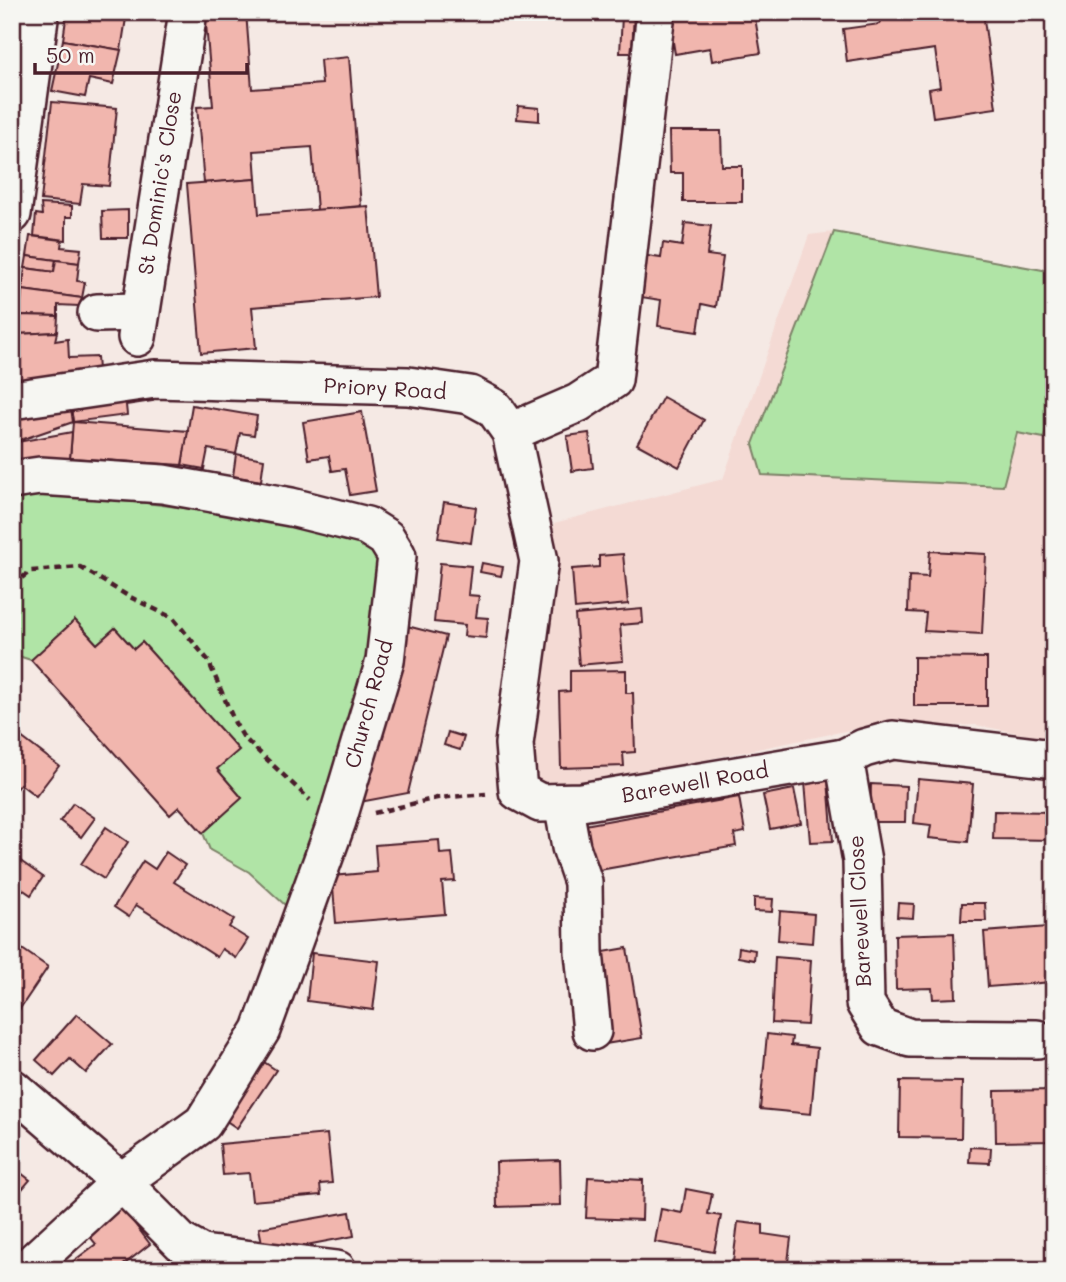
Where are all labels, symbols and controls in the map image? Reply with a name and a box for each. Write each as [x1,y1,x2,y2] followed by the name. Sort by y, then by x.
[35,32,247,76] scale bar
[46,41,95,68] text: 50 m
[131,89,186,277] street label: St Dominic's Close
[323,371,447,404] street label: Priory Road
[337,636,398,771] street label: Church Road
[619,755,770,808] street label: Barewell Road
[841,834,876,988] street label: Barewell Close

